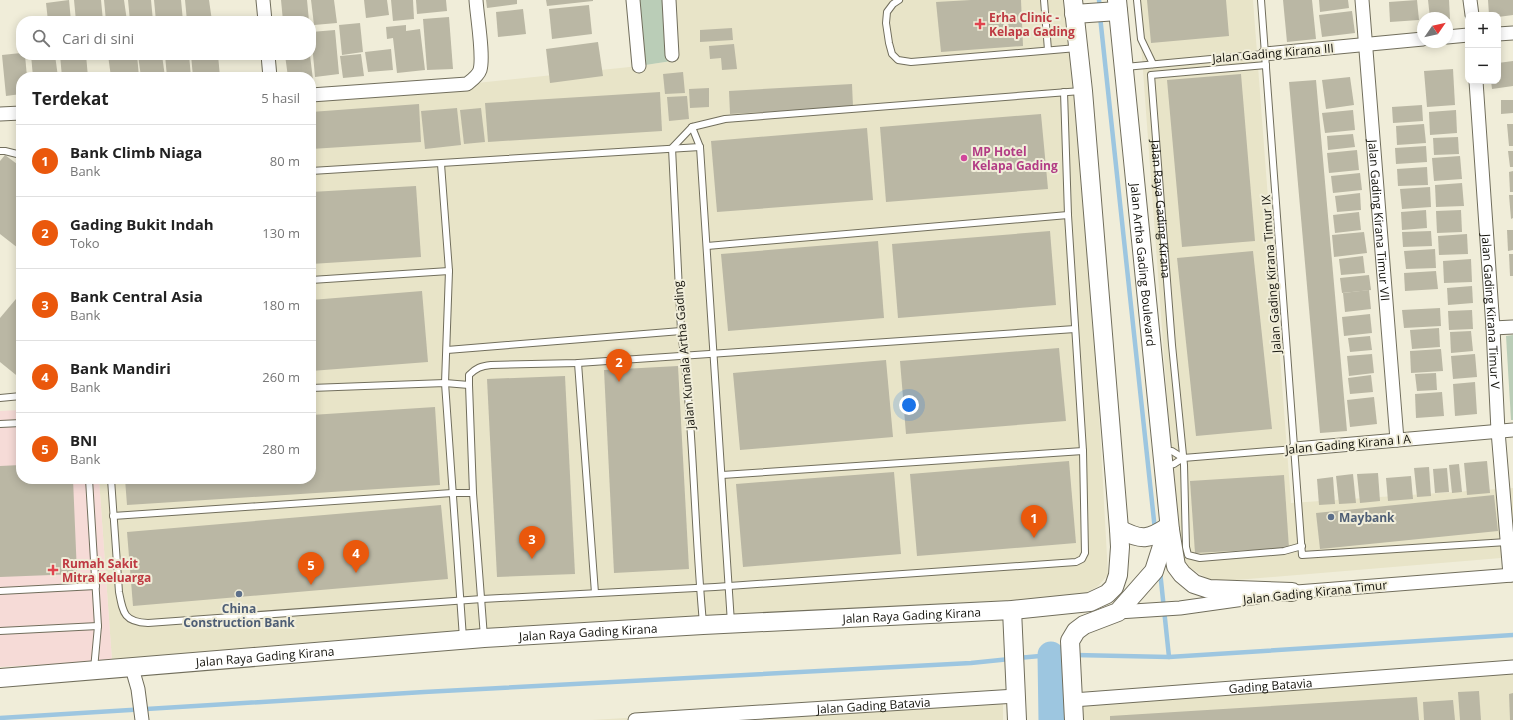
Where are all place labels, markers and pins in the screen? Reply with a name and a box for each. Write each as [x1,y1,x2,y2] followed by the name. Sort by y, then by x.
[989,9,1075,40] place label: Erha Clinic - Kelapa Gading
[974,18,986,30] marker: Erha Clinic - Kelapa Gading
[972,143,1058,174] place label: MP Hotel Kelapa Gading
[959,153,969,163] marker: MP Hotel Kelapa Gading
[606,349,632,382] pin: 2
[1021,505,1047,538] pin: 1
[1339,509,1395,526] place label: Maybank
[1326,512,1336,522] marker: Maybank
[519,526,545,559] pin: 3
[343,540,369,573] pin: 4
[298,552,324,585] pin: 5
[62,555,151,586] place label: Rumah Sakit Mitra Keluarga
[47,564,59,576] marker: Rumah Sakit Mitra Keluarga
[234,589,244,599] marker: China Construction Bank
[183,600,295,631] place label: China Construction Bank

